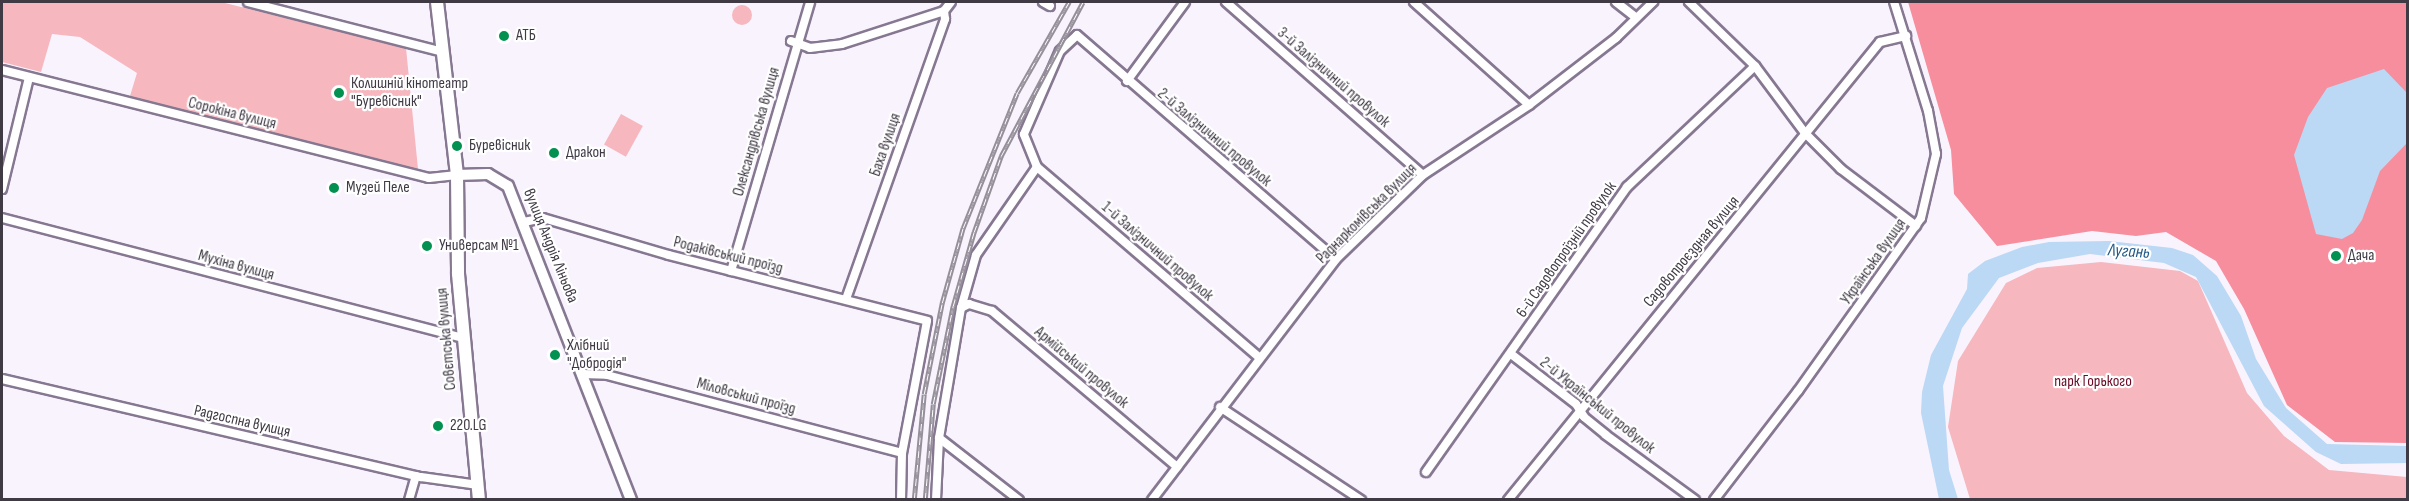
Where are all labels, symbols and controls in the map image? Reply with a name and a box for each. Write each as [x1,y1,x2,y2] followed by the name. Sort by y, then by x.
[1273,24,1393,132] street label: 3-й Залізничний провулок
[516,26,536,46] place label: АТБ
[497,29,511,43] marker: АТБ
[729,65,785,199] street label: Олександрівська вулиця
[351,74,468,112] place label: Колишній кінотеатр "Буревісник"
[1153,85,1275,191] street label: 2-й Залізничний провулок
[332,86,346,100] marker: Колишній кінотеатр "Буревісник"
[186,94,278,134] street label: Сорокіна вулиця
[866,111,906,179] street label: Баха вулиця
[469,136,530,156] place label: Буревісник
[450,139,464,153] marker: Буревісник
[566,143,606,163] place label: Дракон
[547,146,561,160] marker: Дракон
[1313,160,1421,268] street label: Раднаркомівська вулиця
[346,178,410,198] place label: Музей Пеле
[1513,178,1621,322] street label: 6-й Садовопроїзній провулок
[327,181,341,195] marker: Музей Пеле
[518,186,582,306] street label: вулиця Андрія Ліньова
[1640,193,1744,311] street label: Садовопроєздная вулиця
[1097,198,1217,306] street label: 1-й Залізничний провулок
[1837,215,1911,309] street label: Українська вулиця
[671,233,785,279] street label: Родаківський проїзд
[439,236,519,256] place label: Универсам №1
[420,239,434,253] marker: Универсам №1
[2107,240,2151,264] water label: Лугань
[2348,246,2374,266] place label: Дача
[196,247,276,285] street label: Мухіна вулиця
[2329,249,2343,263] marker: Дача
[433,287,461,391] street label: Совєтська вулиця
[1030,323,1132,413] street label: Армійський провулок
[567,336,626,374] place label: Хлібний "Добродія"
[548,348,562,362] marker: Хлібний "Добродія"
[1535,354,1659,458] street label: 2-й Український провулок
[2054,372,2132,392] park label: парк Горького
[694,375,798,419] street label: Міловський проїзд
[192,402,292,442] street label: Радгоспна вулиця
[450,416,487,436] place label: 220.LG
[431,419,445,433] marker: 220.LG

